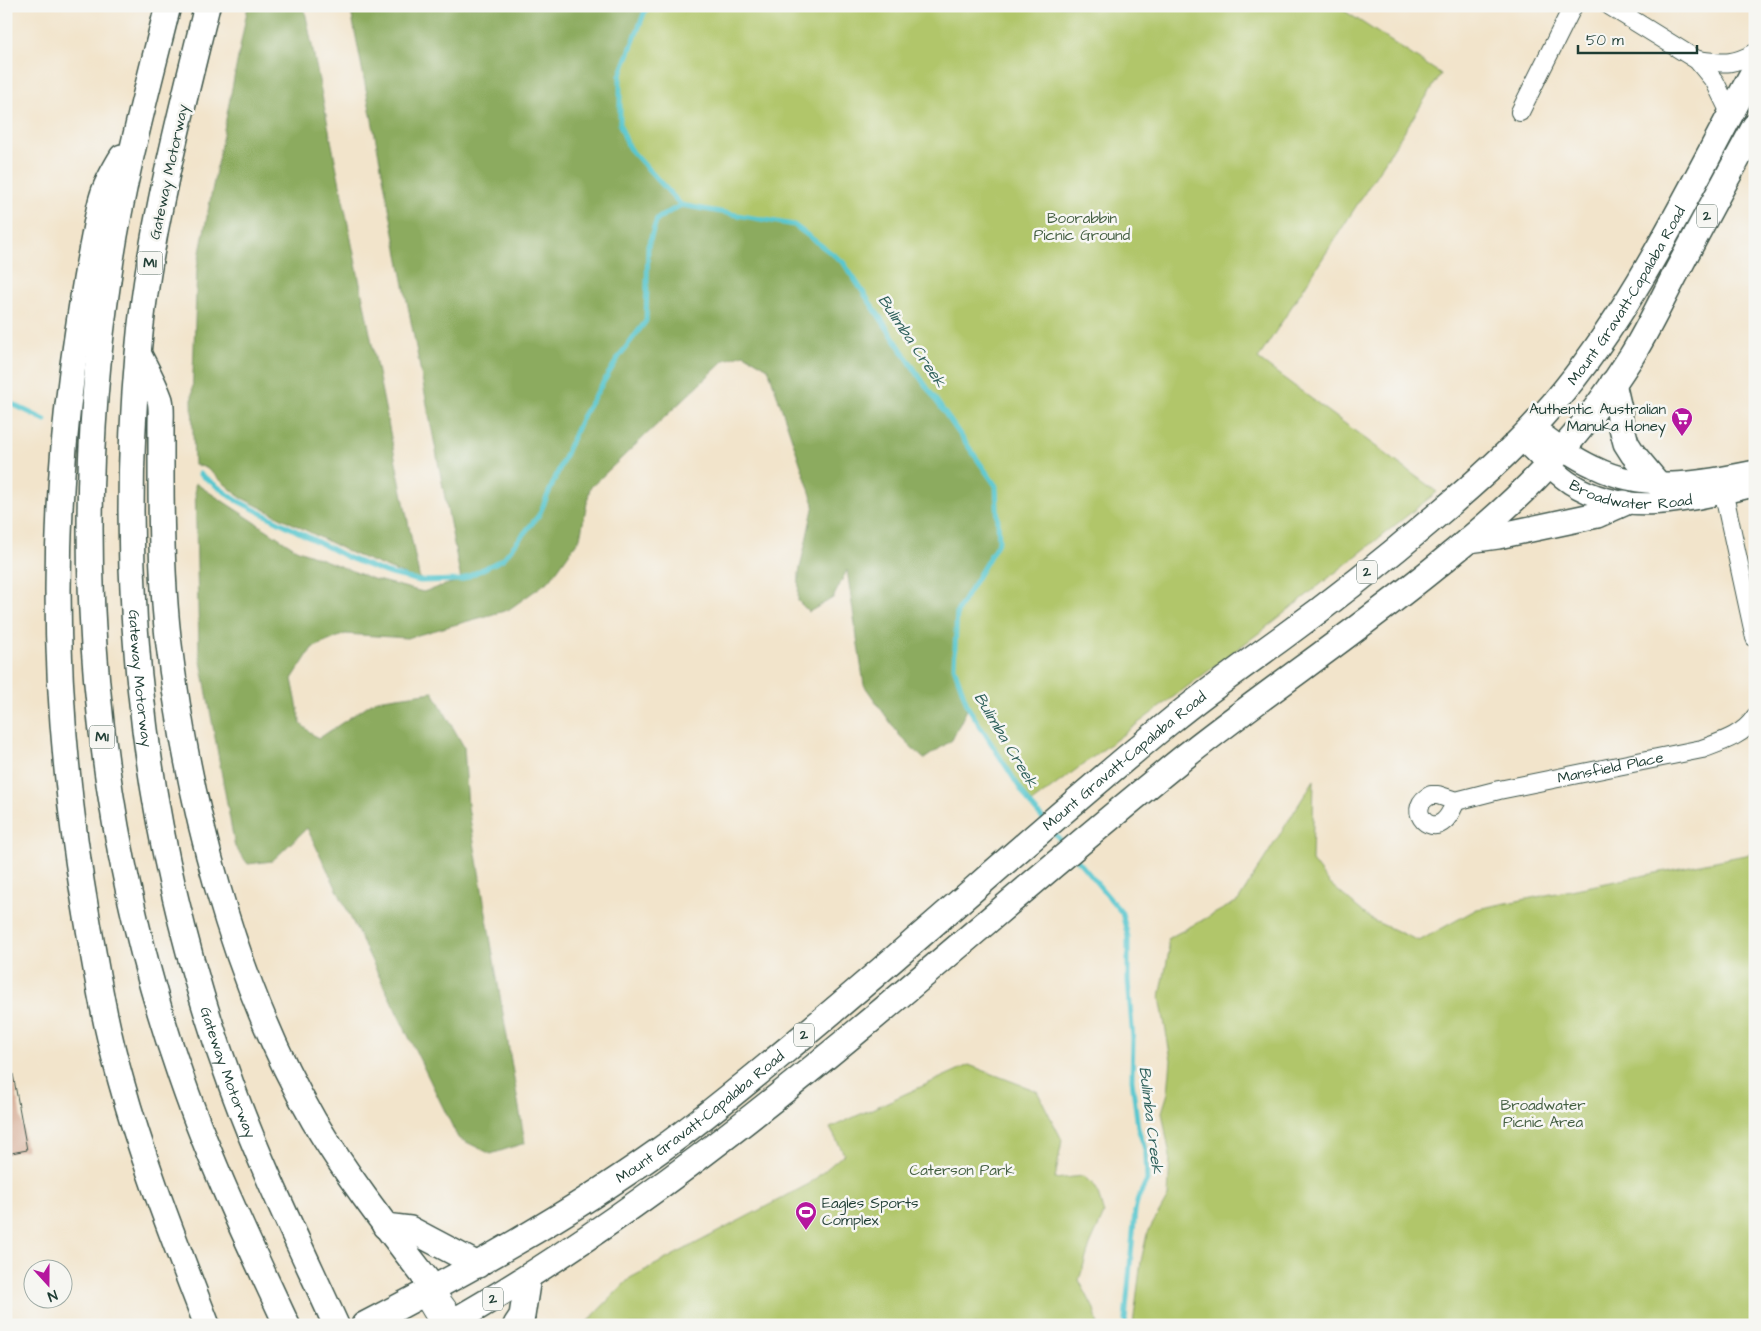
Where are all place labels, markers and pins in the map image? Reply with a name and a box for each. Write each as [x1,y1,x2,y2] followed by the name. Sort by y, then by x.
[1529,399,1666,438] place label: Authentic Australian Manuka Honey
[1670,406,1694,437] supermarket icon: Authentic Australian Manuka Honey
[822,1193,919,1231] place label: Eagles Sports Complex
[794,1200,818,1231] sports icon: Eagles Sports Complex

